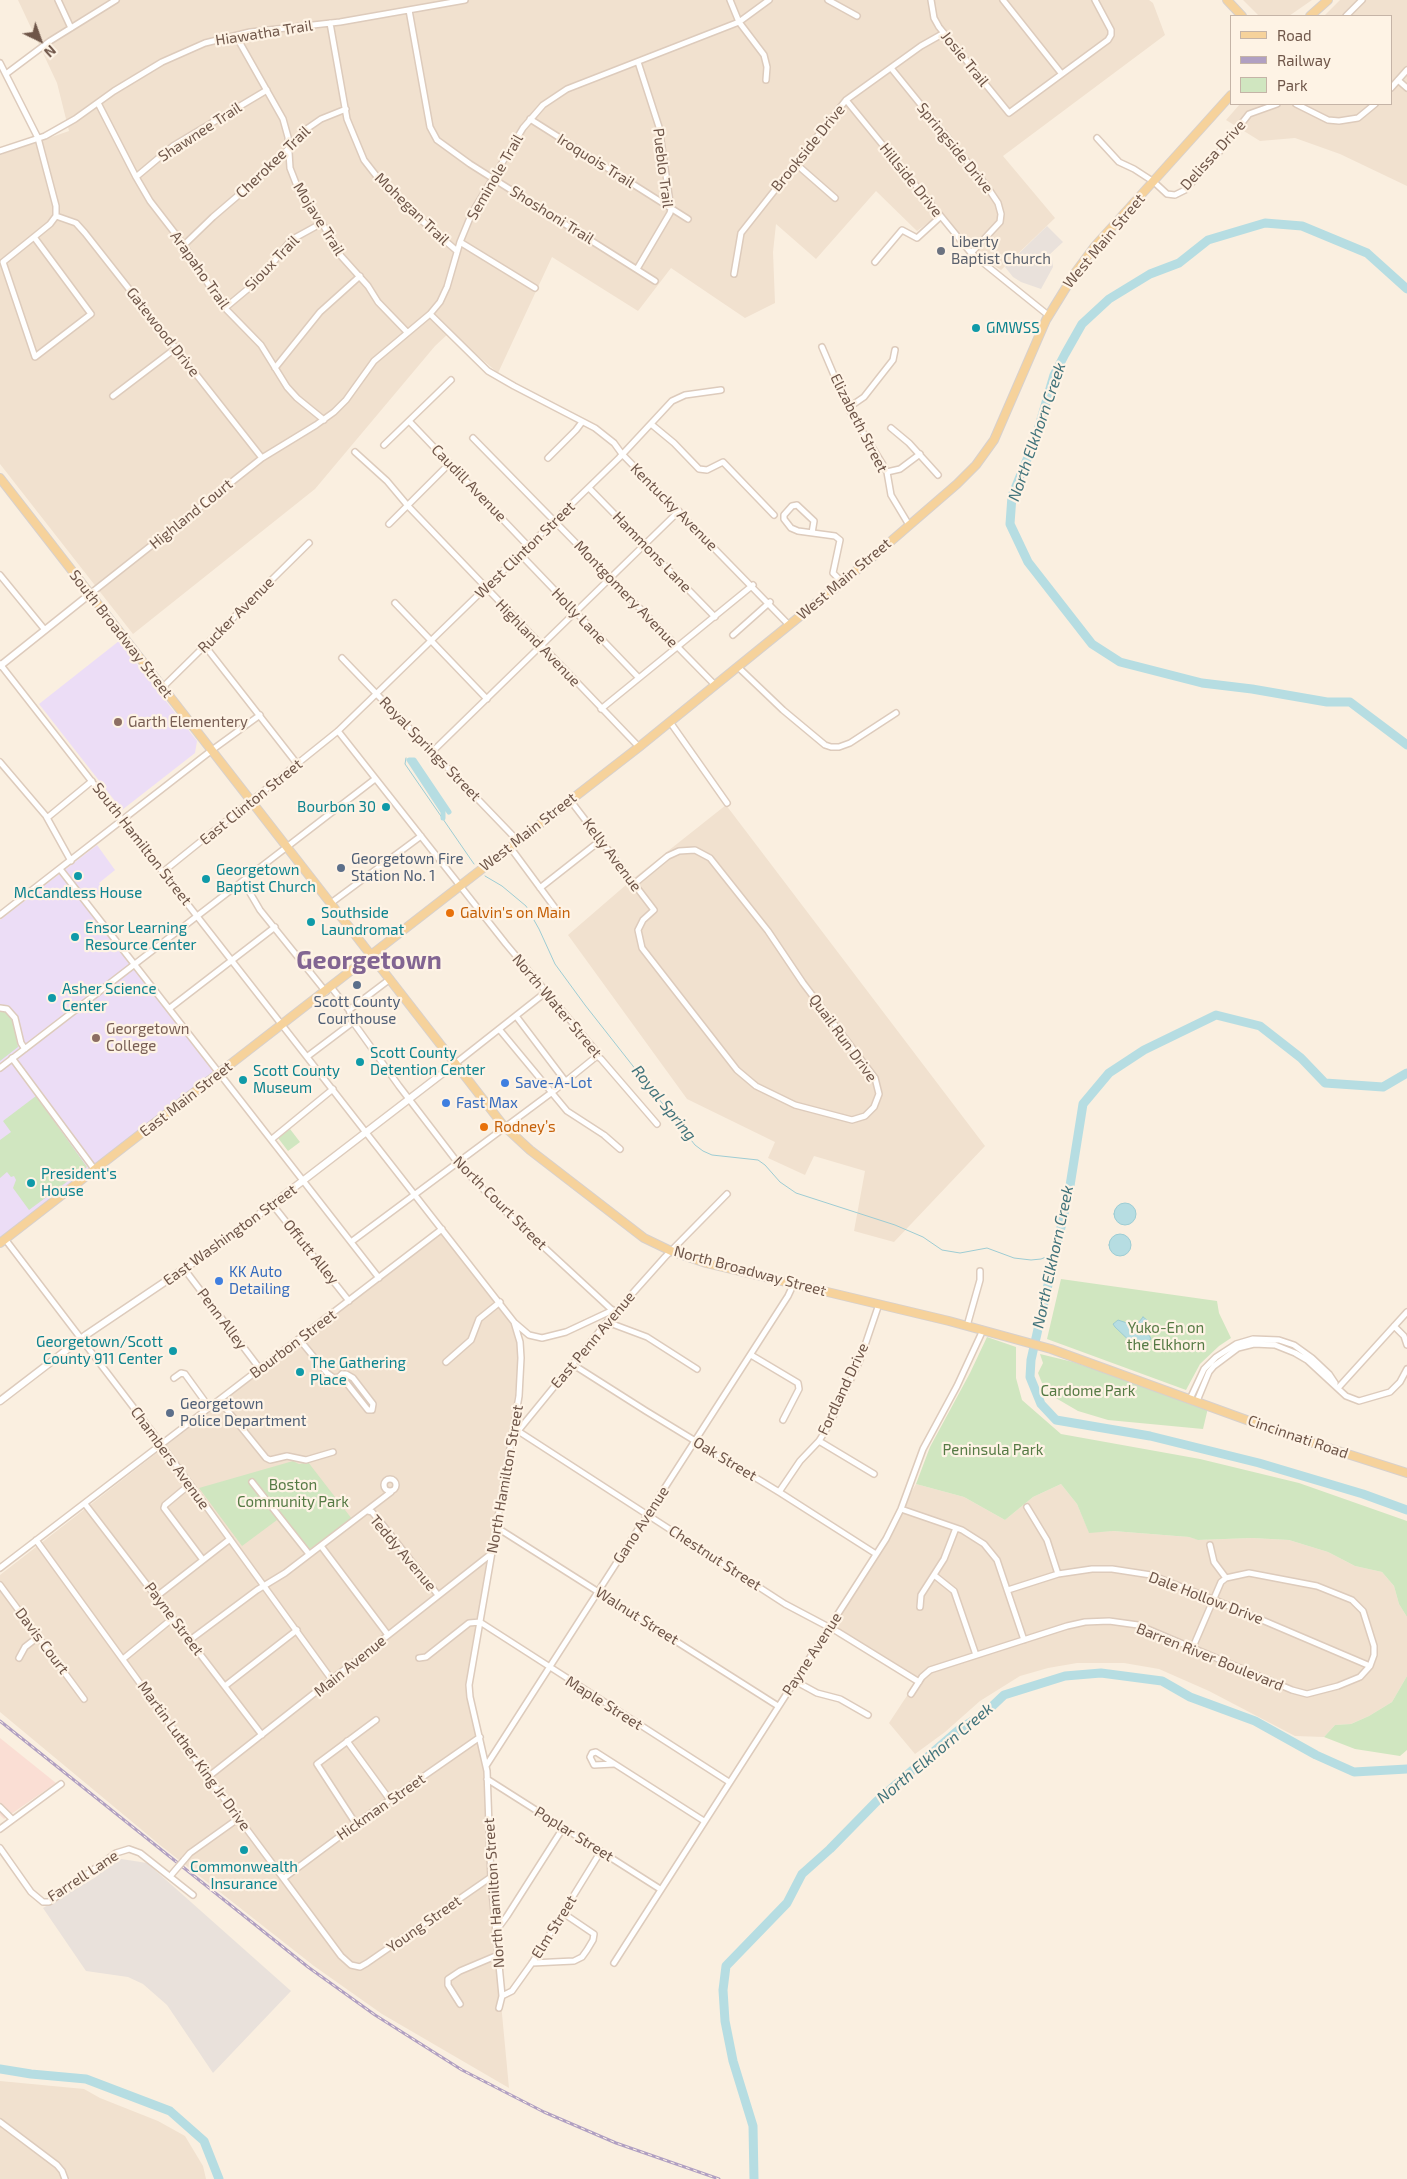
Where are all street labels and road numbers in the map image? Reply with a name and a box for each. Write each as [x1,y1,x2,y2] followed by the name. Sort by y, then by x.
[214,16,314,50] street label: Hiawatha Trail
[937,28,993,90] street label: Josie Trail
[155,98,245,166] street label: Shawnee Trail
[913,99,997,197] street label: Springside Drive
[767,101,849,195] street label: Brookside Drive
[1177,116,1249,194] street label: Delissa Drive
[232,122,314,202] street label: Cherokee Trail
[649,127,677,209] street label: Pueblo Trail
[554,130,638,192] street label: Iroquois Trail
[463,131,527,223] street label: Seminole Trail
[876,140,946,220] street label: Hillside Drive
[371,169,453,249] street label: Mohegan Trail
[289,179,349,259] street label: Mojave Trail
[507,182,597,248] street label: Shoshoni Trail
[1059,190,1149,292] street label: West Main Street
[167,228,233,312] street label: Arapaho Trail
[241,231,303,295] street label: Sioux Trail
[123,284,203,380] street label: Gatewood Drive
[826,371,892,475] street label: Elizabeth Street
[428,441,510,525] street label: Caudill Avenue
[627,460,721,554] street label: Kentucky Avenue
[146,475,236,553] street label: Highland Court
[471,498,579,602] street label: West Clinton Street
[609,508,695,596] street label: Hammons Lane
[793,534,895,624] street label: West Main Street
[570,537,682,651] street label: Montgomery Avenue
[66,567,176,701] street label: South Broadway Street
[194,573,278,657] street label: Rucker Avenue
[548,584,610,648] street label: Holly Lane
[492,596,584,690] street label: Highland Avenue
[376,693,484,805] street label: Royal Springs Street
[196,755,306,849] street label: East Clinton Street
[89,779,195,909] street label: South Hamilton Street
[476,789,580,875] street label: West Main Street
[579,815,645,895] street label: Kelly Avenue
[508,950,606,1062] street label: North Water Street
[805,991,881,1085] street label: Quail Run Drive
[136,1057,236,1141] street label: East Main Street
[449,1152,551,1254] street label: North Court Street
[160,1180,300,1290] street label: East Washington Street
[279,1216,343,1288] street label: Offutt Alley
[672,1242,828,1300] street label: North Broadway Street
[193,1285,251,1353] street label: Penn Alley
[547,1288,639,1392] street label: East Penn Avenue
[246,1306,340,1382] street label: Bourbon Street
[814,1340,872,1438] street label: Fordland Drive
[127,1403,213,1513] street label: Chambers Avenue
[483,1403,527,1555] street label: North Hamilton Street
[1245,1411,1351,1463] street label: Cincinnati Road
[690,1433,760,1485] street label: Oak Street
[609,1483,673,1567] street label: Gano Avenue
[366,1511,440,1595] street label: Teddy Avenue
[665,1521,765,1595] street label: Chestnut Street
[1146,1568,1266,1628] street label: Dale Hollow Drive
[141,1579,207,1659] street label: Payne Street
[592,1583,682,1649] street label: Walnut Street
[11,1604,73,1678] street label: Davis Court
[778,1609,846,1699] street label: Payne Avenue
[1134,1619,1286,1695] street label: Barren River Boulevard
[310,1631,390,1701] street label: Main Avenue
[562,1672,646,1734] street label: Maple Street
[134,1678,254,1834] street label: Martin Luther King Jr Drive
[333,1770,429,1844] street label: Hickman Street
[531,1803,617,1865] street label: Poplar Street
[480,1817,508,1969] street label: North Hamilton Street
[44,1846,122,1906] street label: Farrell Lane
[383,1892,465,1956] street label: Young Street
[528,1892,580,1962] street label: Elm Street

